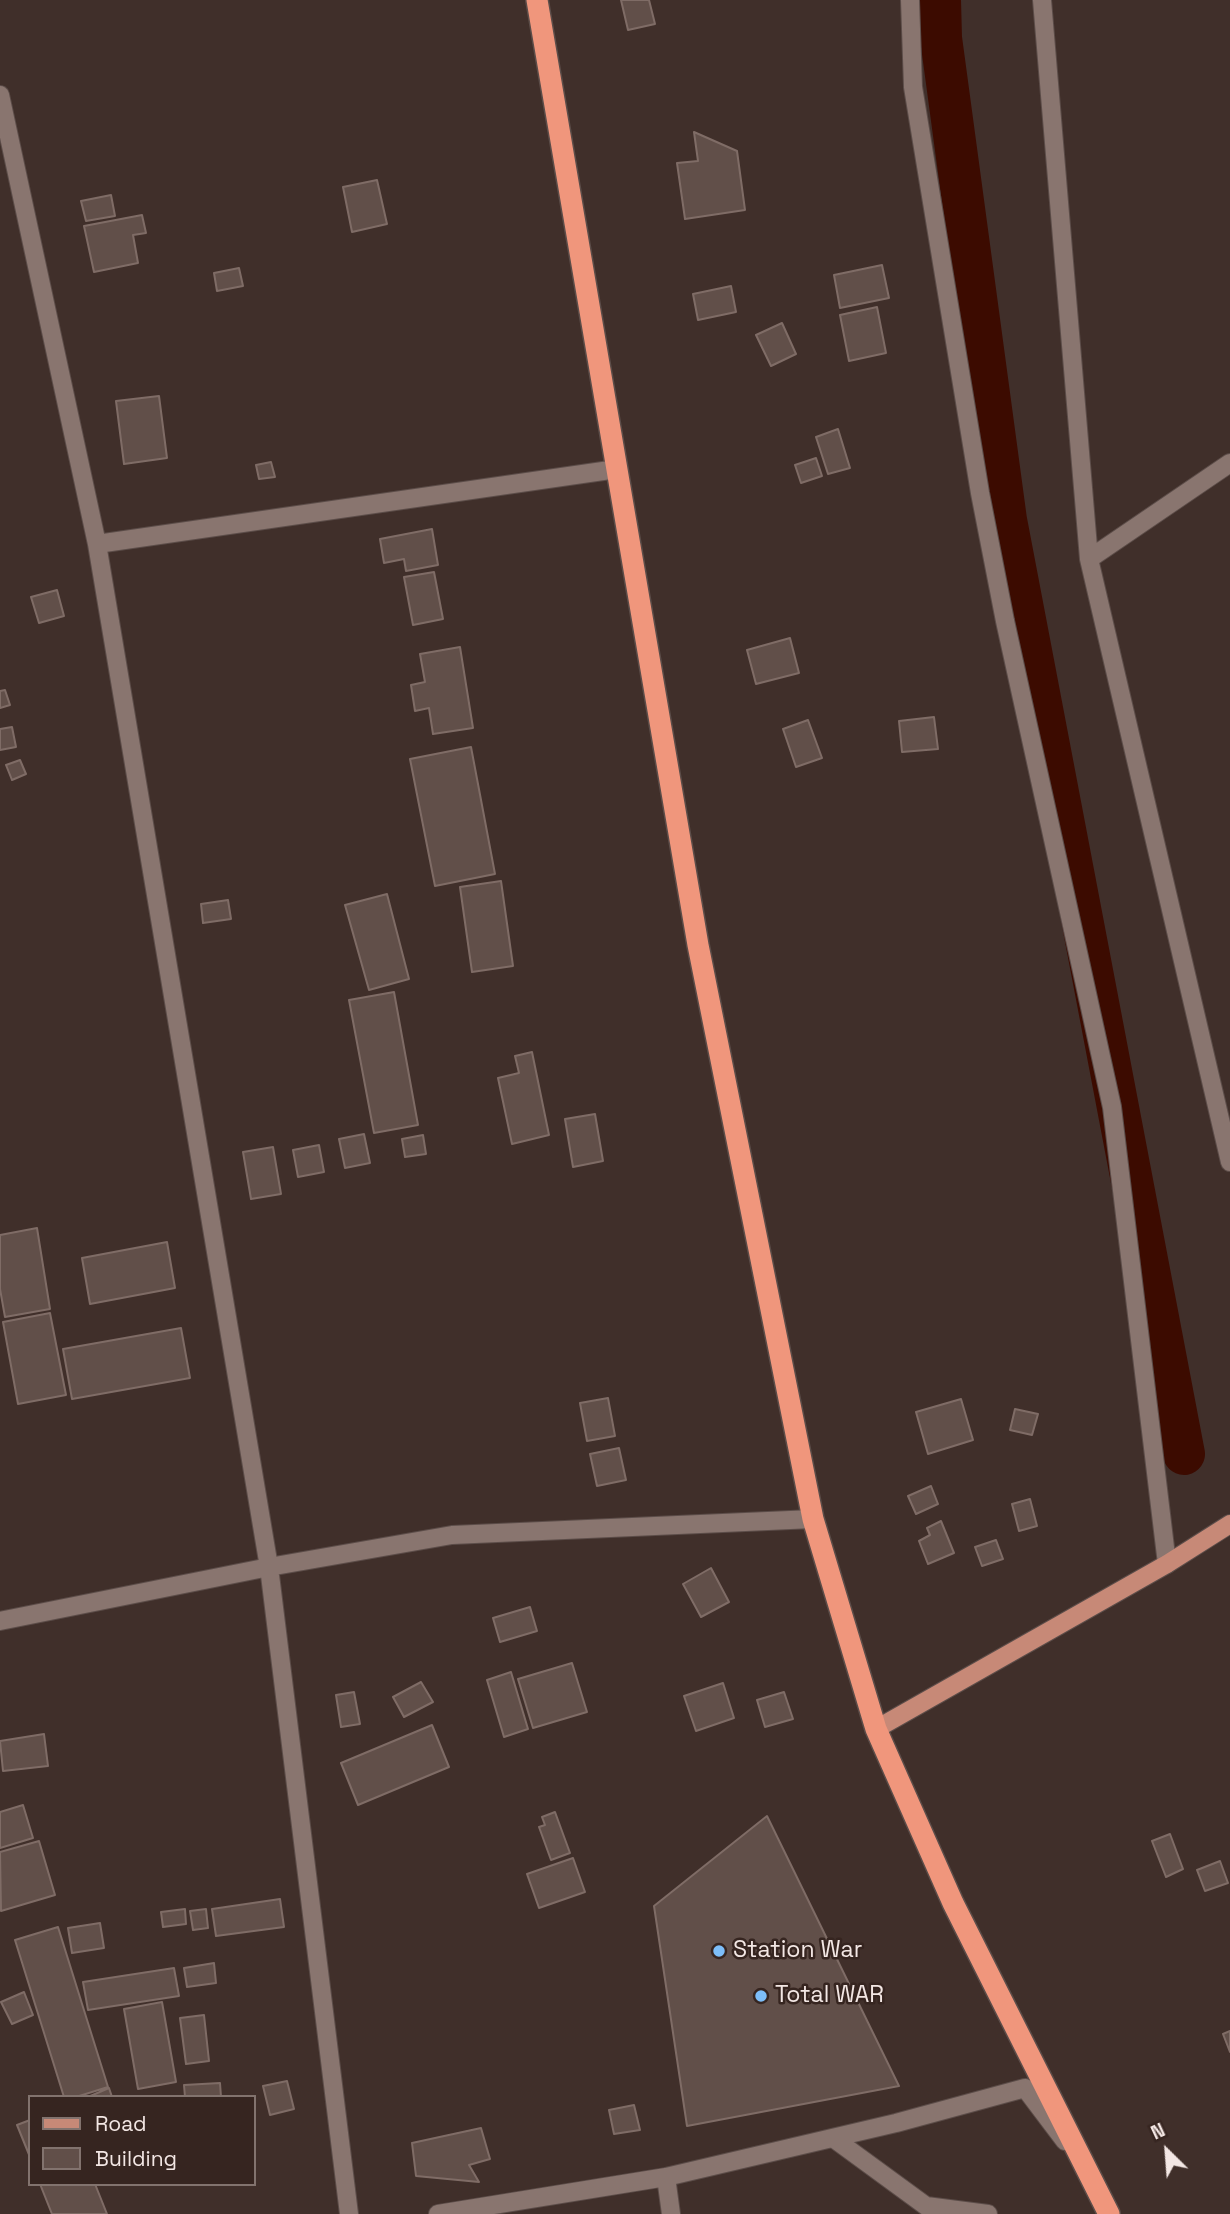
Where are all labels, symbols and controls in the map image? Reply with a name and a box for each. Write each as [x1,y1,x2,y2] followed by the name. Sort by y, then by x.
[733,1937,862,1965] place label: Station War
[711,1943,727,1959] marker: Station War
[775,1982,884,2010] place label: Total WAR
[753,1988,769,2004] marker: Total WAR
[28,2095,256,2186] legend
[95,2110,147,2137] text: Road
[1132,2116,1202,2186] north arrow
[1147,2117,1169,2146] text: N
[95,2145,177,2172] text: Building

